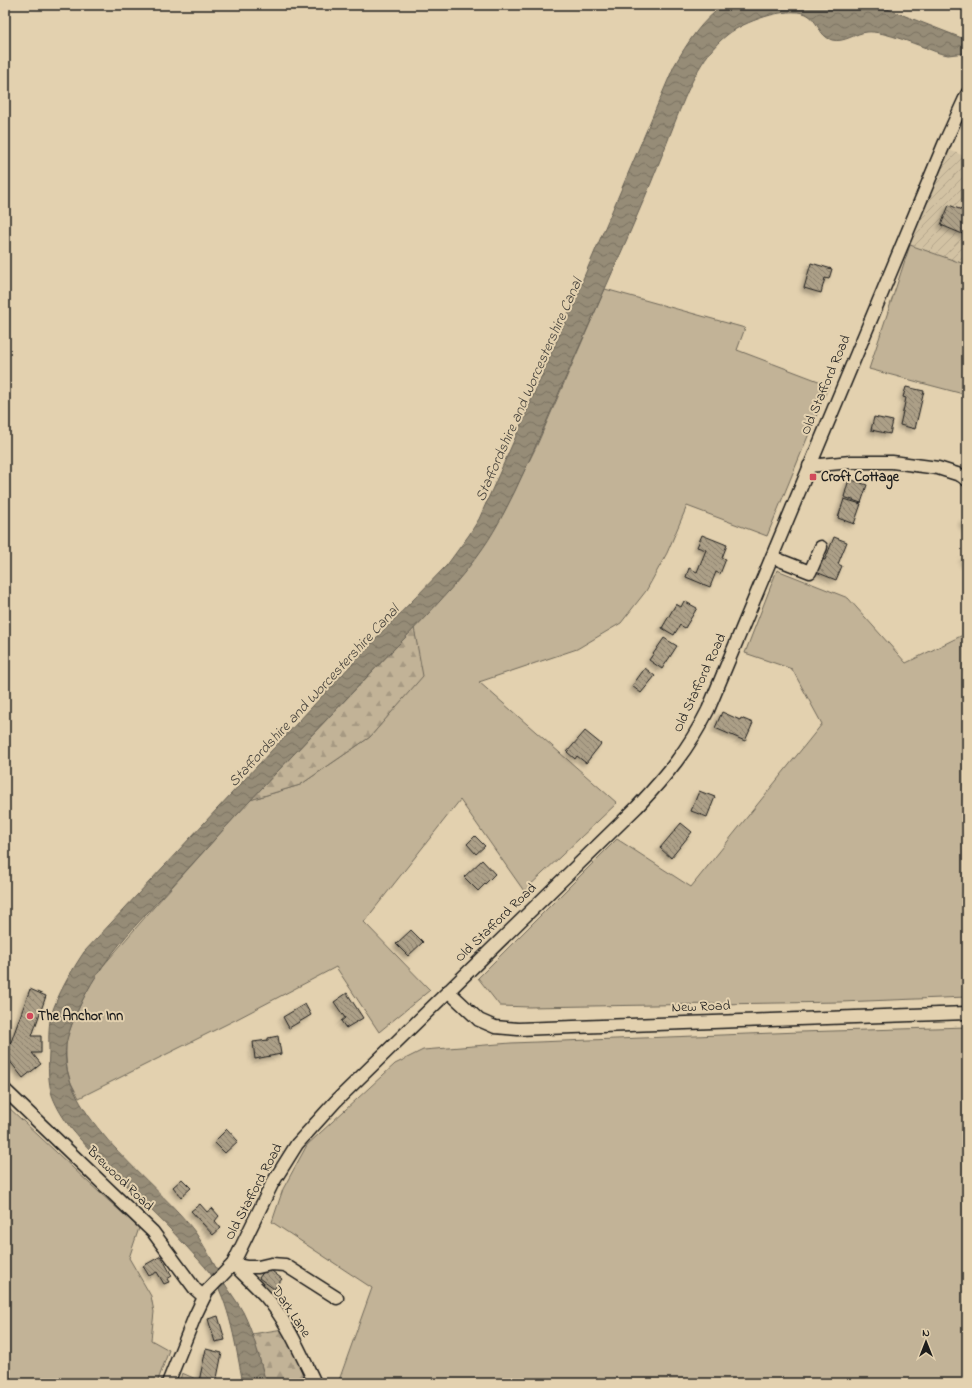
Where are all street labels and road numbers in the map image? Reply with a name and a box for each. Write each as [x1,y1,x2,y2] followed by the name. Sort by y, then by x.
[795,332,857,438] street label: Old Stafford Road
[668,630,732,736] street label: Old Stafford Road
[450,878,542,968] street label: Old Stafford Road
[671,995,731,1019] street label: New Road
[220,1140,288,1244] street label: Old Stafford Road
[81,1141,158,1216] street label: Brewood Road
[266,1281,316,1342] street label: Dark Lane

